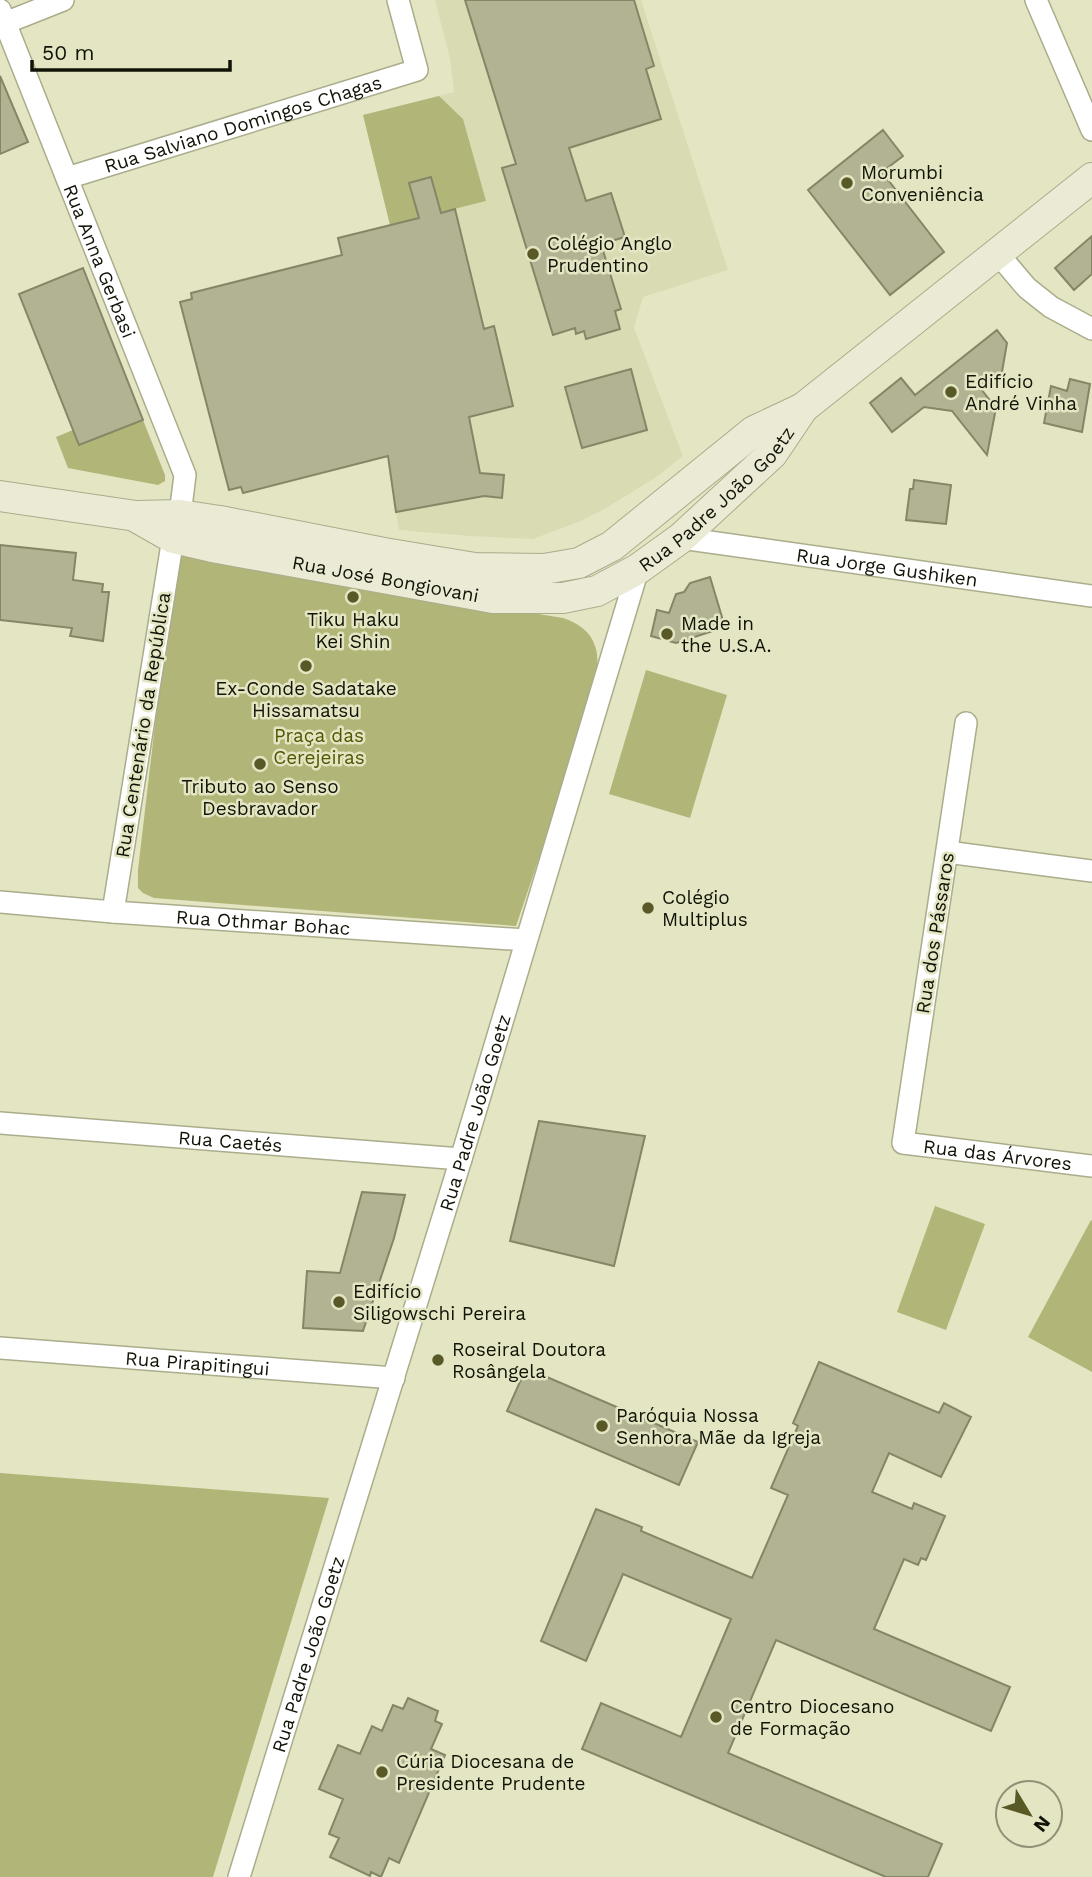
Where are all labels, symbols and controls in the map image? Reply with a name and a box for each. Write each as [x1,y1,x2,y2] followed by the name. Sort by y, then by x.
[32,28,229,72] scale bar
[42,40,94,65] text: 50 m
[101,70,384,177] street label: Rua Salviano Domingos Chagas
[861,161,984,206] place label: Morumbi Conveniência
[839,175,855,191] marker: Morumbi Conveniência
[59,181,141,341] street label: Rua Anna Gerbasi
[547,232,672,277] place label: Colégio Anglo Prudentino
[525,246,541,262] marker: Colégio Anglo Prudentino
[965,370,1077,415] place label: Edifício André Vinha
[943,384,959,400] marker: Edifício André Vinha
[634,422,799,576] street label: Rua Padre João Goetz
[795,543,979,591] street label: Rua Jorge Gushiken
[290,550,481,607] street label: Rua José Bongiovani
[345,589,361,605] marker: Tiku Haku Kei Shin
[111,590,175,859] street label: Rua Centenário da República
[307,608,399,653] place label: Tiku Haku Kei Shin
[681,612,771,657] place label: Made in the U.S.A.
[659,626,675,642] marker: Made in the U.S.A.
[298,658,314,674] marker: Ex-Conde Sadatake Hissamatsu
[215,677,397,722] place label: Ex-Conde Sadatake Hissamatsu
[273,724,365,769] park label: Praça das Cerejeiras
[252,756,268,772] marker: Tributo ao Senso Desbravador
[181,775,339,820] place label: Tributo ao Senso Desbravador
[911,851,959,1015] street label: Rua dos Pássaros
[662,886,748,931] place label: Colégio Multiplus
[640,900,656,916] marker: Colégio Multiplus
[175,905,351,940] street label: Rua Othmar Bohac
[434,1011,515,1214] street label: Rua Padre João Goetz
[177,1125,283,1157] street label: Rua Caetés
[922,1134,1073,1175] street label: Rua das Árvores
[353,1280,526,1325] place label: Edifício Siligowschi Pereira
[331,1294,347,1310] marker: Edifício Siligowschi Pereira
[452,1338,606,1383] place label: Roseiral Doutora Rosângela
[124,1346,270,1380] street label: Rua Pirapitingui
[430,1352,446,1368] marker: Roseiral Doutora Rosângela
[616,1404,821,1449] place label: Paróquia Nossa Senhora Mãe da Igreja
[594,1418,610,1434] marker: Paróquia Nossa Senhora Mãe da Igreja
[267,1553,349,1755] street label: Rua Padre João Goetz
[730,1695,895,1740] place label: Centro Diocesano de Formação
[708,1709,724,1725] marker: Centro Diocesano de Formação
[396,1750,585,1795] place label: Cúria Diocesana de Presidente Prudente
[374,1764,390,1780] marker: Cúria Diocesana de Presidente Prudente
[994,1779,1064,1849] north arrow
[1029,1812,1055,1837] text: N

